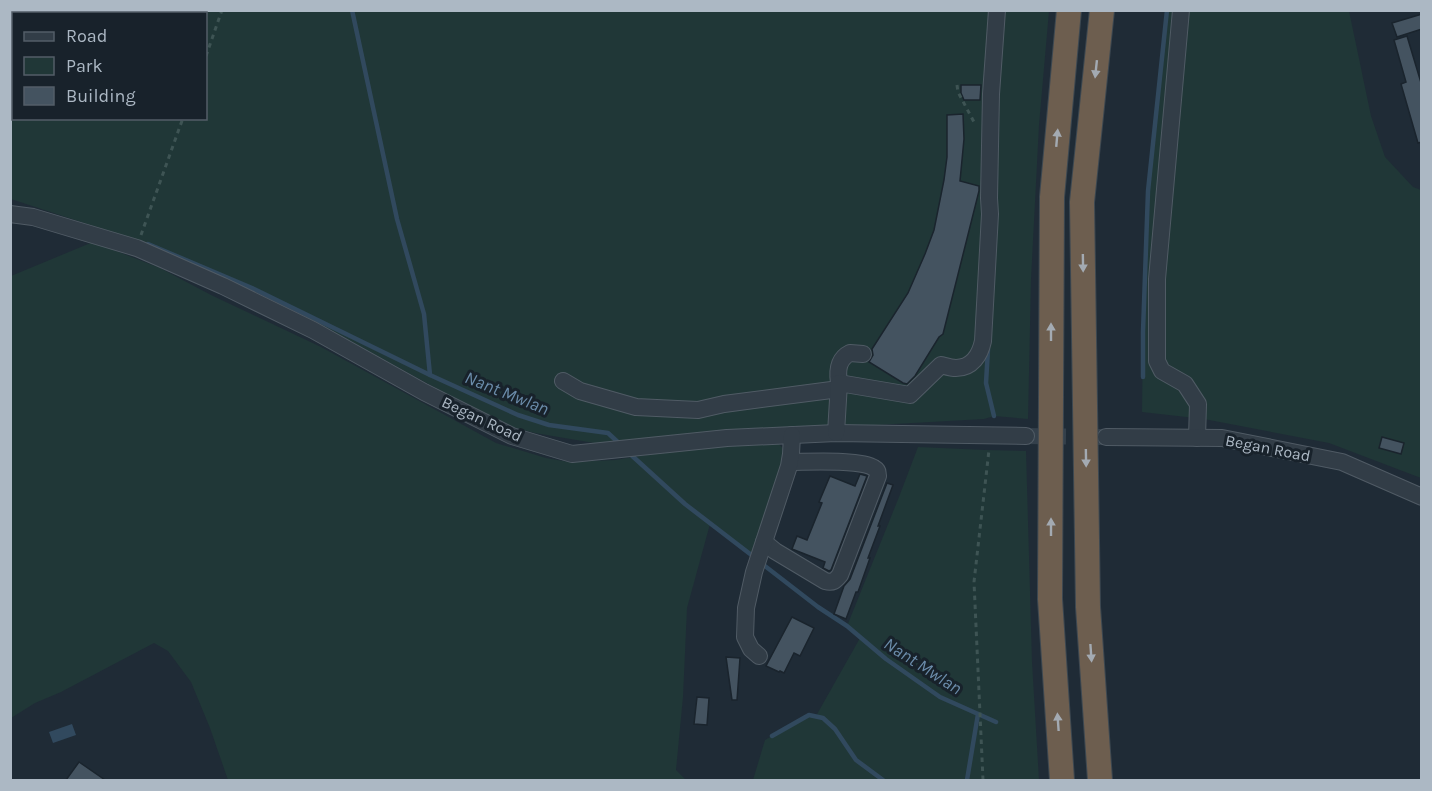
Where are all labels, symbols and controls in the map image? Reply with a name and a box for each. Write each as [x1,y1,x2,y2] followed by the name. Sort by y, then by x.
[12,12,207,120] legend
[66,25,107,47] text: Road
[66,55,103,77] text: Park
[1091,59,1101,78] one-way arrow
[66,85,136,107] text: Building
[1052,128,1062,147] one-way arrow
[1078,254,1088,273] one-way arrow
[1046,323,1056,342] one-way arrow
[462,366,552,420] water label: Nant Mwlan
[439,392,525,446] street label: Began Road
[1224,430,1312,466] street label: Began Road
[1081,448,1091,467] one-way arrow
[1046,518,1055,537] one-way arrow
[880,633,966,699] water label: Nant Mwlan
[1086,643,1096,662] one-way arrow
[1053,713,1063,732] one-way arrow

